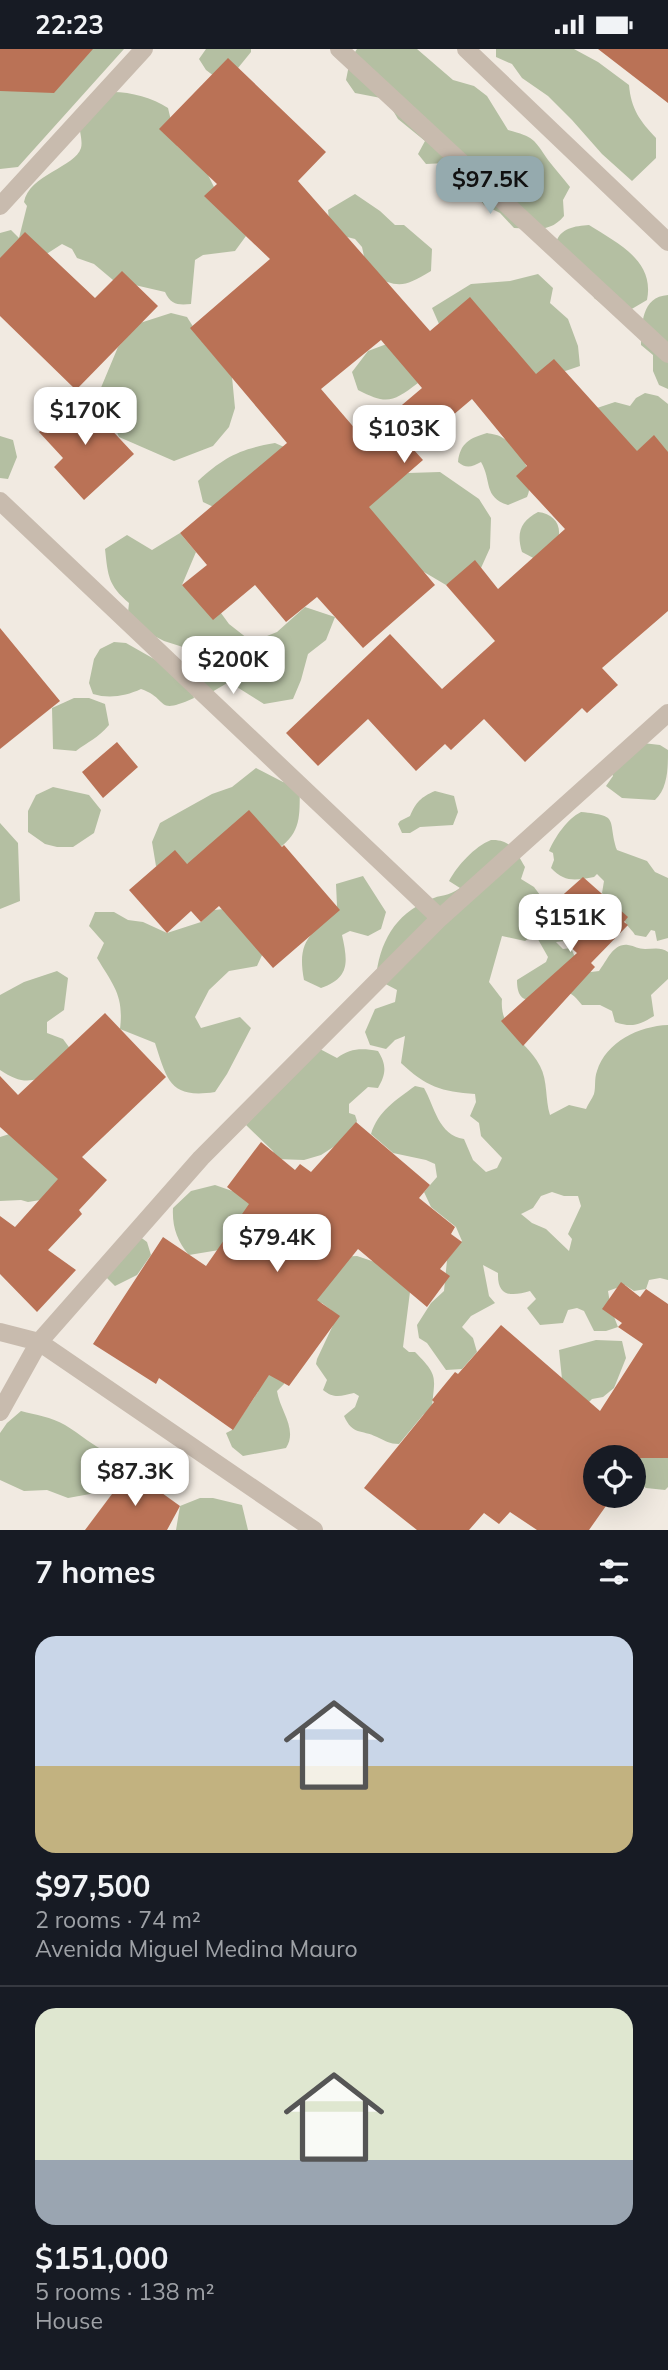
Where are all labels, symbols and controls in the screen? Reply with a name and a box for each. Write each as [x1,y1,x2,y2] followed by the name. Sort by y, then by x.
[35,8,104,41] text: 22:23
[433,157,547,216] pin: $97.5K
[452,164,528,193] text: $97.5K
[36,387,134,447] pin: $170K
[50,395,120,424] text: $170K
[355,405,453,465] pin: $103K
[369,413,439,442] text: $103K
[184,637,282,696] pin: $200K
[198,644,268,673] text: $200K
[521,895,619,954] pin: $151K
[535,902,605,931] text: $151K
[220,1215,334,1274] pin: $79.4K
[239,1222,315,1251] text: $79.4K
[583,1445,646,1508] map controls
[583,1445,646,1508] button: locate
[78,1449,192,1508] pin: $87.3K
[97,1456,173,1485] text: $87.3K
[35,1553,156,1591] text: 7 homes
[595,1553,633,1591] icon: filters
[271,1682,397,1808] icon: home
[35,1867,150,1905] text: $97,500
[35,1905,201,1934] text: 2 rooms · 74 m²
[35,1934,358,1963] text: Avenida Miguel Medina Mauro
[271,2054,397,2180] icon: home
[35,2239,168,2277] text: $151,000
[35,2277,215,2306] text: 5 rooms · 138 m²
[35,2306,103,2335] text: House

